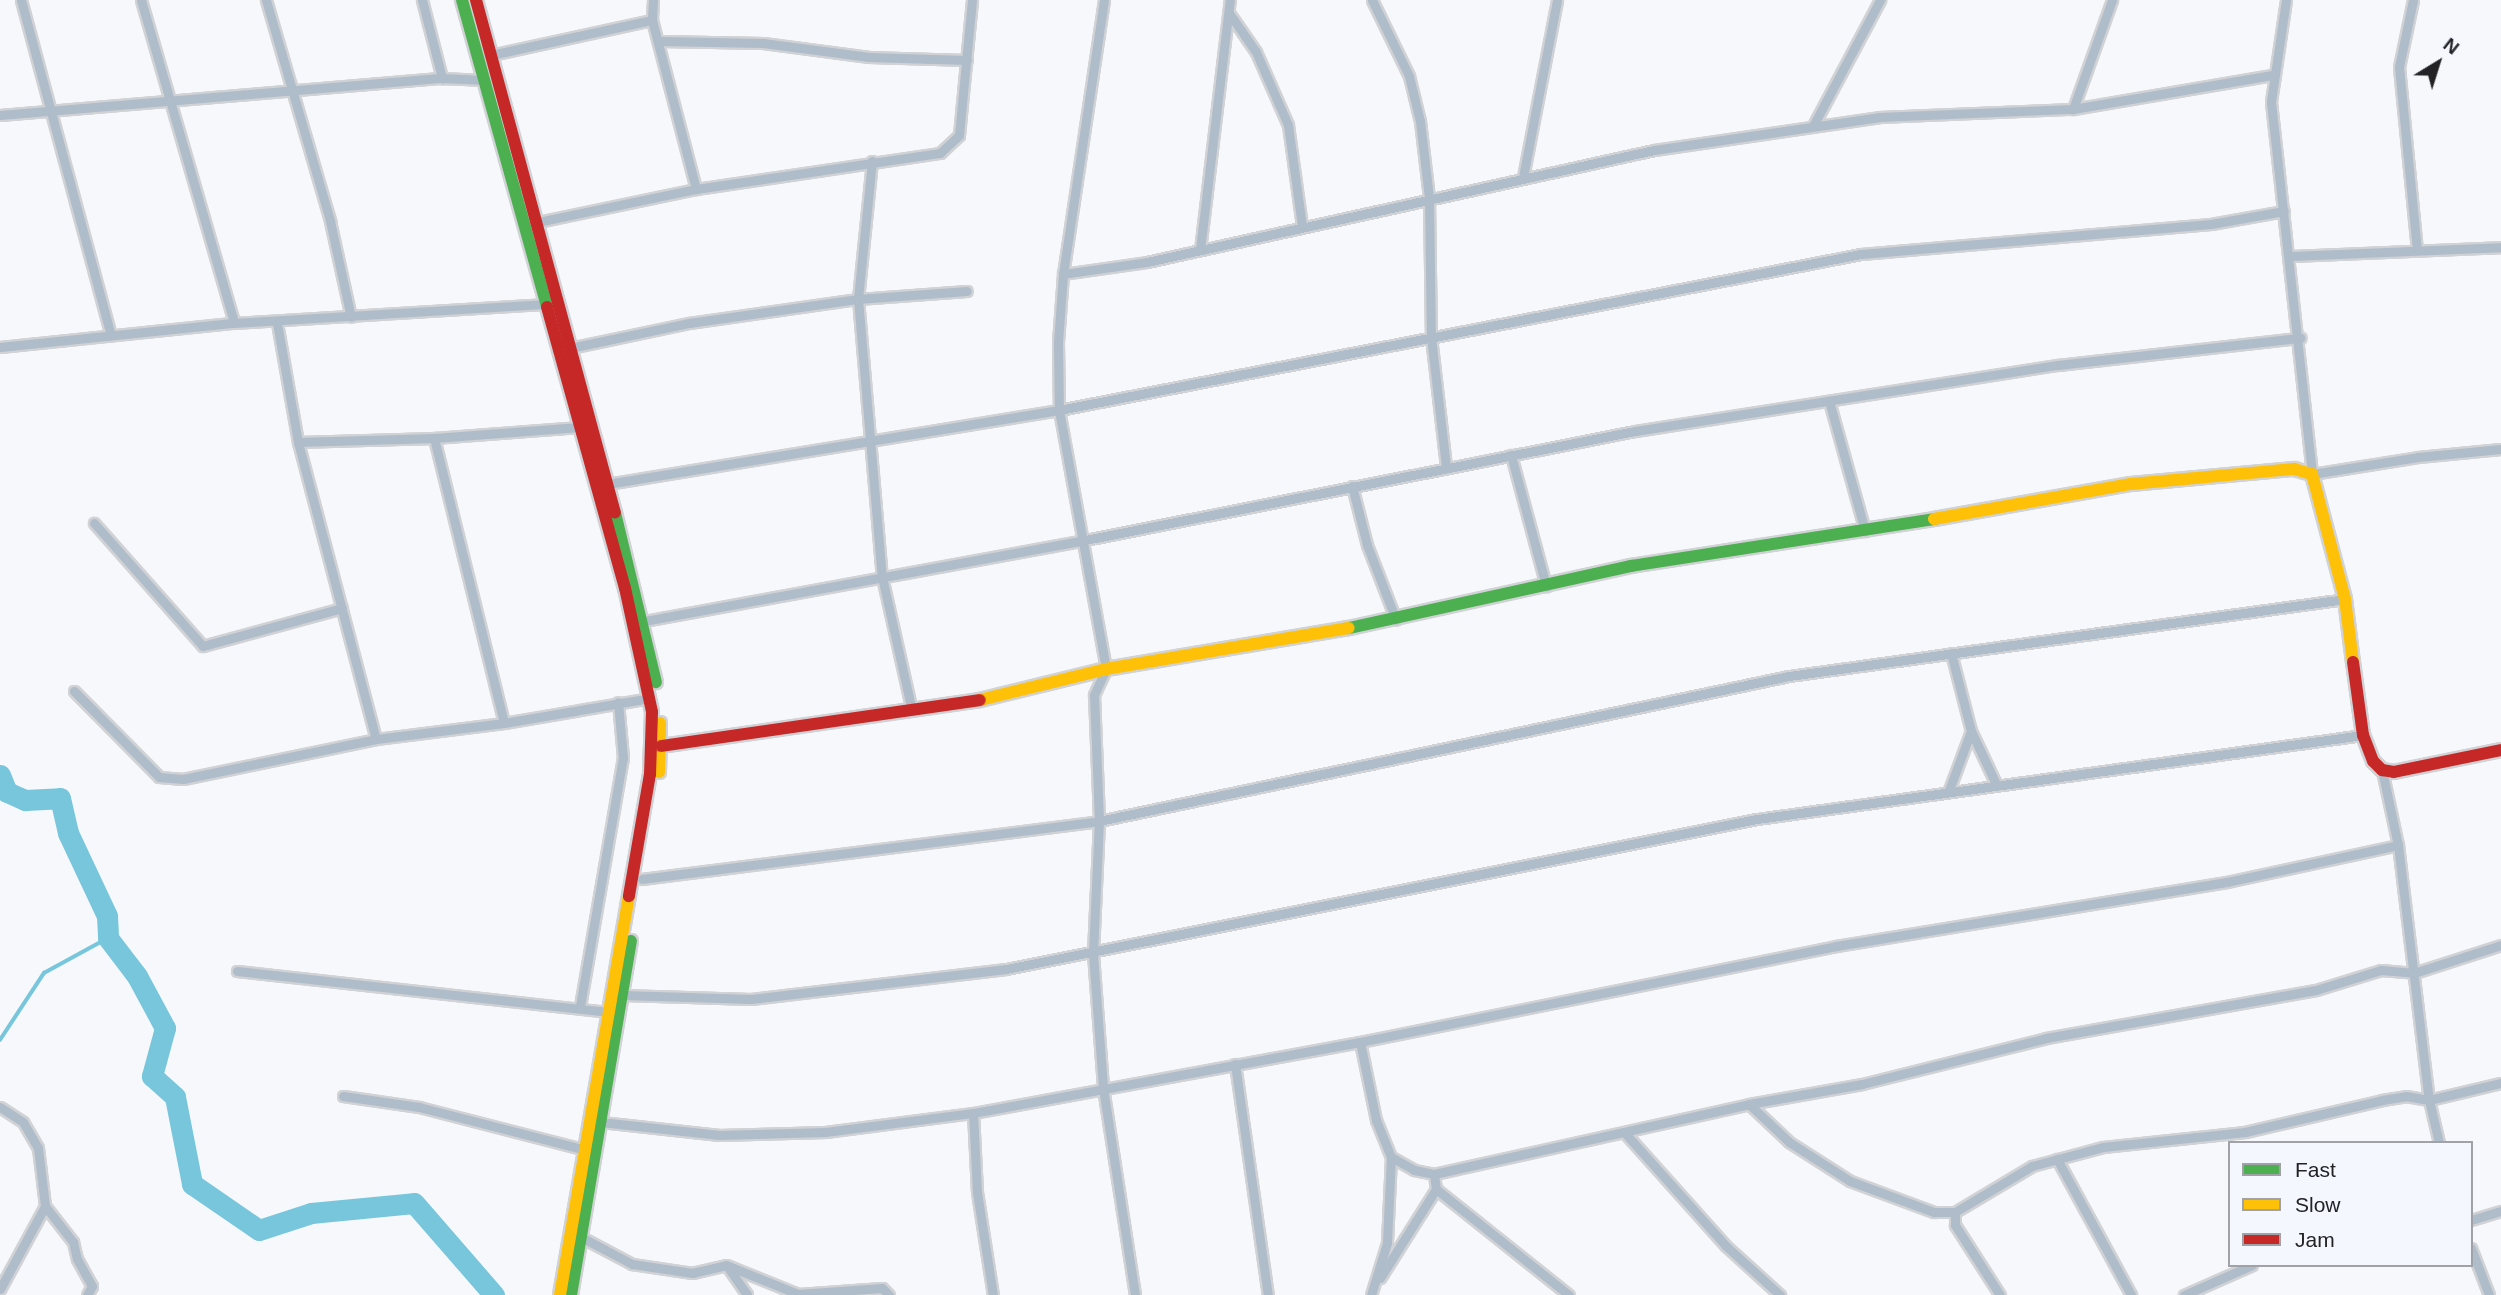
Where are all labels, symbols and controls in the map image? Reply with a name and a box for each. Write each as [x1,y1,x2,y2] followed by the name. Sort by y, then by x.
[2403,28,2473,98] north arrow
[2439,34,2463,59] text: N
[2228,1141,2473,1267] legend
[2295,1158,2336,1181] text: Fast
[2295,1193,2341,1216] text: Slow
[2295,1228,2335,1251] text: Jam

